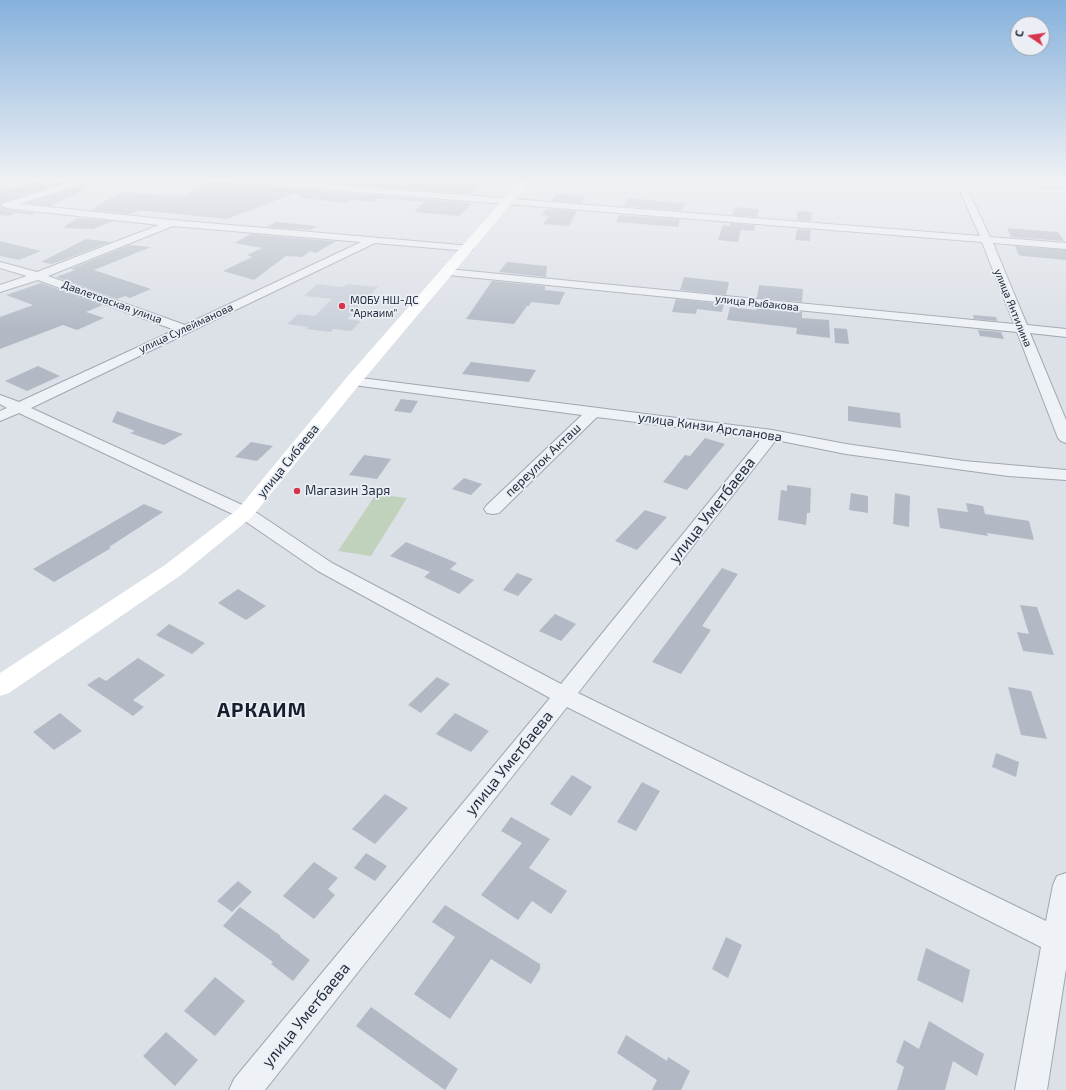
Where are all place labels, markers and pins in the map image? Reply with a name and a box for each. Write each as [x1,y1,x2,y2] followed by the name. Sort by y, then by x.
[350,293,419,319] place label: МОБУ НШ-ДС "Аркаим"
[337,301,347,311] marker: МОБУ НШ-ДС "Аркаим"
[305,483,390,499] place label: Магазин Заря
[292,486,302,496] marker: Магазин Заря

